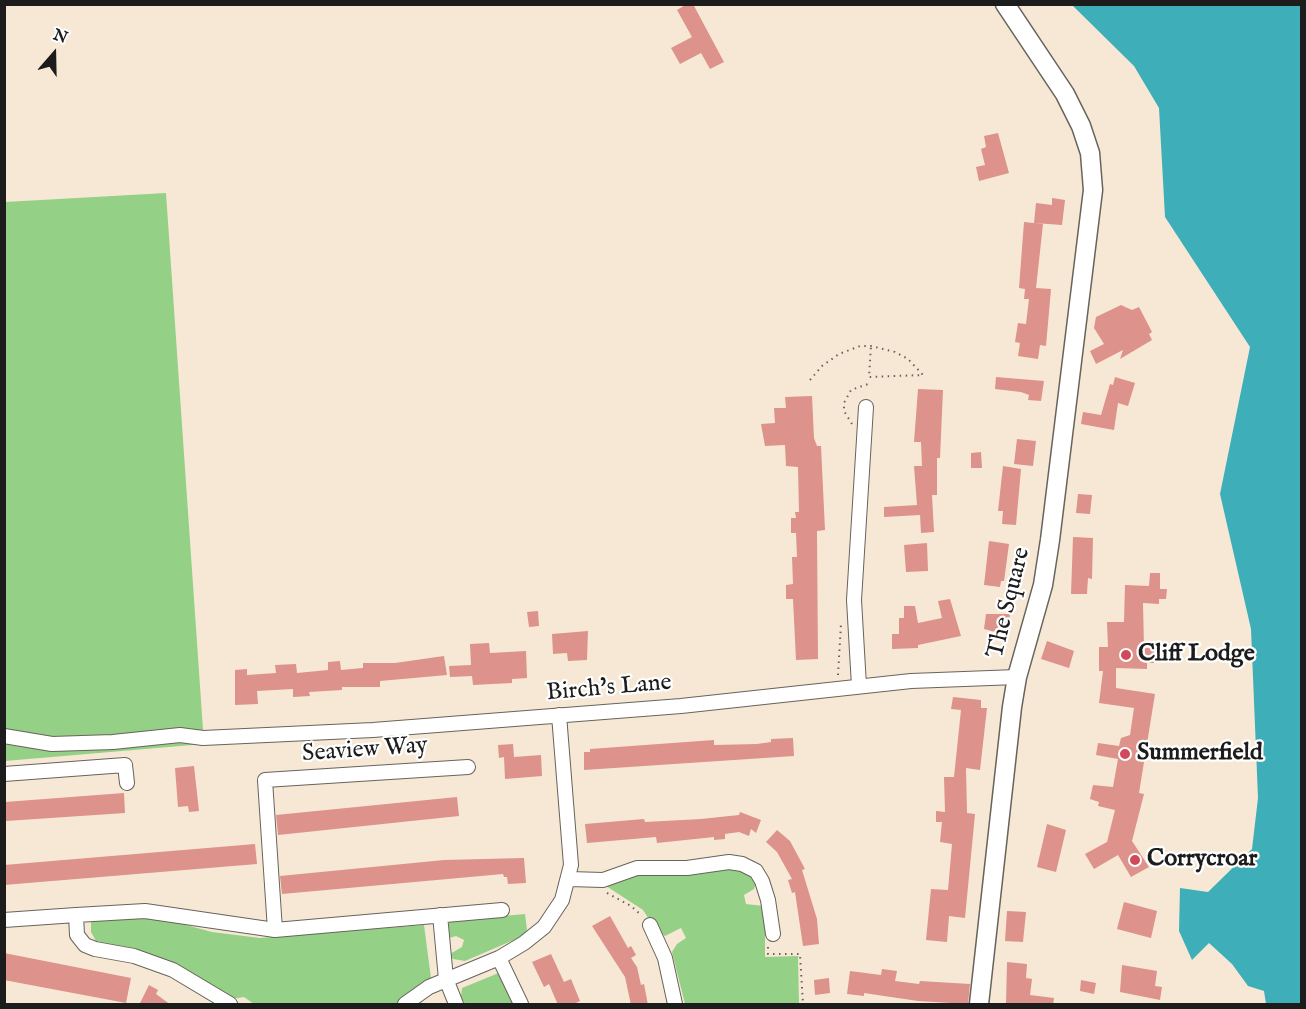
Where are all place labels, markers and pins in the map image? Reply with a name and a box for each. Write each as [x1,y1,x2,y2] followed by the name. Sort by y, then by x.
[1138,641,1255,669] place label: Cliff Lodge
[1119,648,1133,662] marker: Cliff Lodge
[1137,740,1263,768] place label: Summerfield
[1118,747,1132,761] marker: Summerfield
[1147,846,1257,874] place label: Corrycroar
[1128,853,1142,867] marker: Corrycroar

